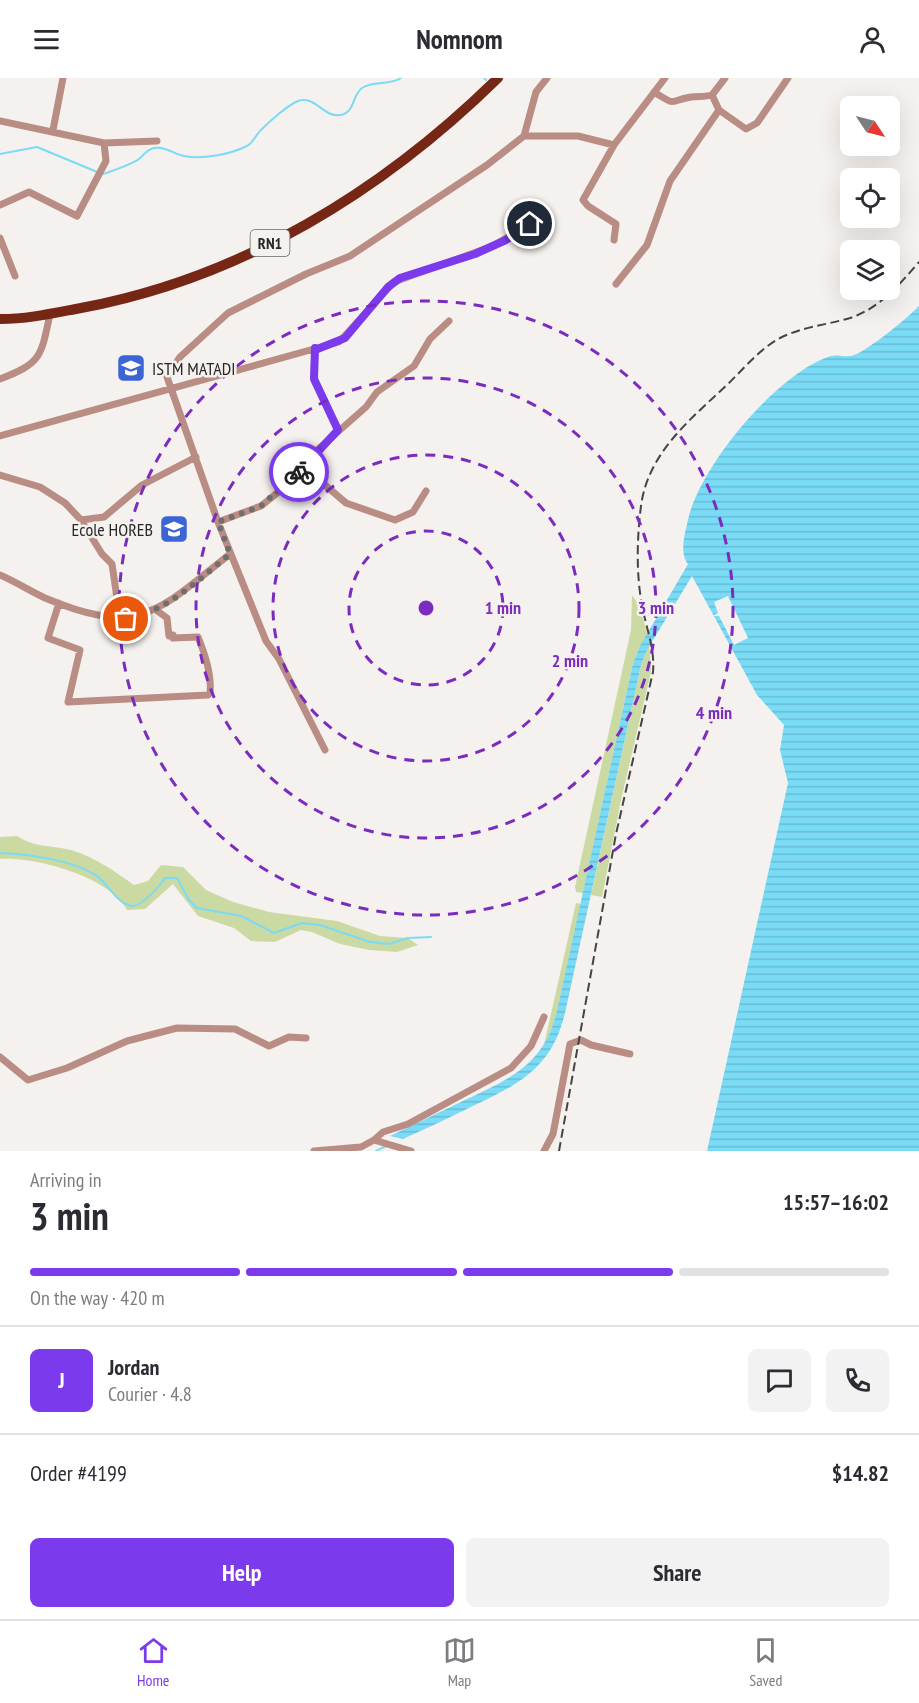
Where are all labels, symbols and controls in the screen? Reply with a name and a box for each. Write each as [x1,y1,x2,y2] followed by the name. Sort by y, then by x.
[416,22,503,56] text: Nomnom
[30,23,63,56] icon: menu
[856,23,889,56] icon: person
[840,96,900,156] north arrow
[840,96,900,300] map controls
[840,168,900,228] button: locate
[504,198,555,249] pin
[513,207,546,240] icon: home
[250,230,290,256] road number: RN1
[840,240,900,300] button: layers
[115,352,147,384] school or university icon: ISTM MATADI
[152,357,235,380] place label: ISTM MATADI
[269,442,329,502] courier
[283,456,316,489] icon: bike
[158,513,190,545] school or university icon: Ecole HOREB
[72,518,153,541] place label: Ecole HOREB
[100,593,151,644] pin
[485,596,521,619] text: 1 min
[638,596,674,619] text: 3 min
[416,598,436,618] centre of rings
[109,602,142,635] icon: bag
[552,649,588,672] text: 2 min
[696,701,732,724] text: 4 min
[30,1167,102,1193] text: Arriving in
[783,1188,889,1216] text: 15:57–16:02
[30,1190,109,1241] text: 3 min
[30,1285,165,1311] text: On the way · 420 m
[748,1349,811,1412] button: chat
[826,1349,889,1412] button: phone
[108,1353,159,1381] text: Jordan
[58,1366,65,1394] text: J
[108,1381,192,1407] text: Courier · 4.8
[30,1459,127,1487] text: Order #4199
[832,1459,889,1487] text: $14.82
[30,1538,454,1607] button: Help
[466,1538,889,1607] button: Share
[137,1634,170,1690] tab: Home
[443,1634,476,1690] tab: Map
[749,1634,782,1690] tab: Saved

